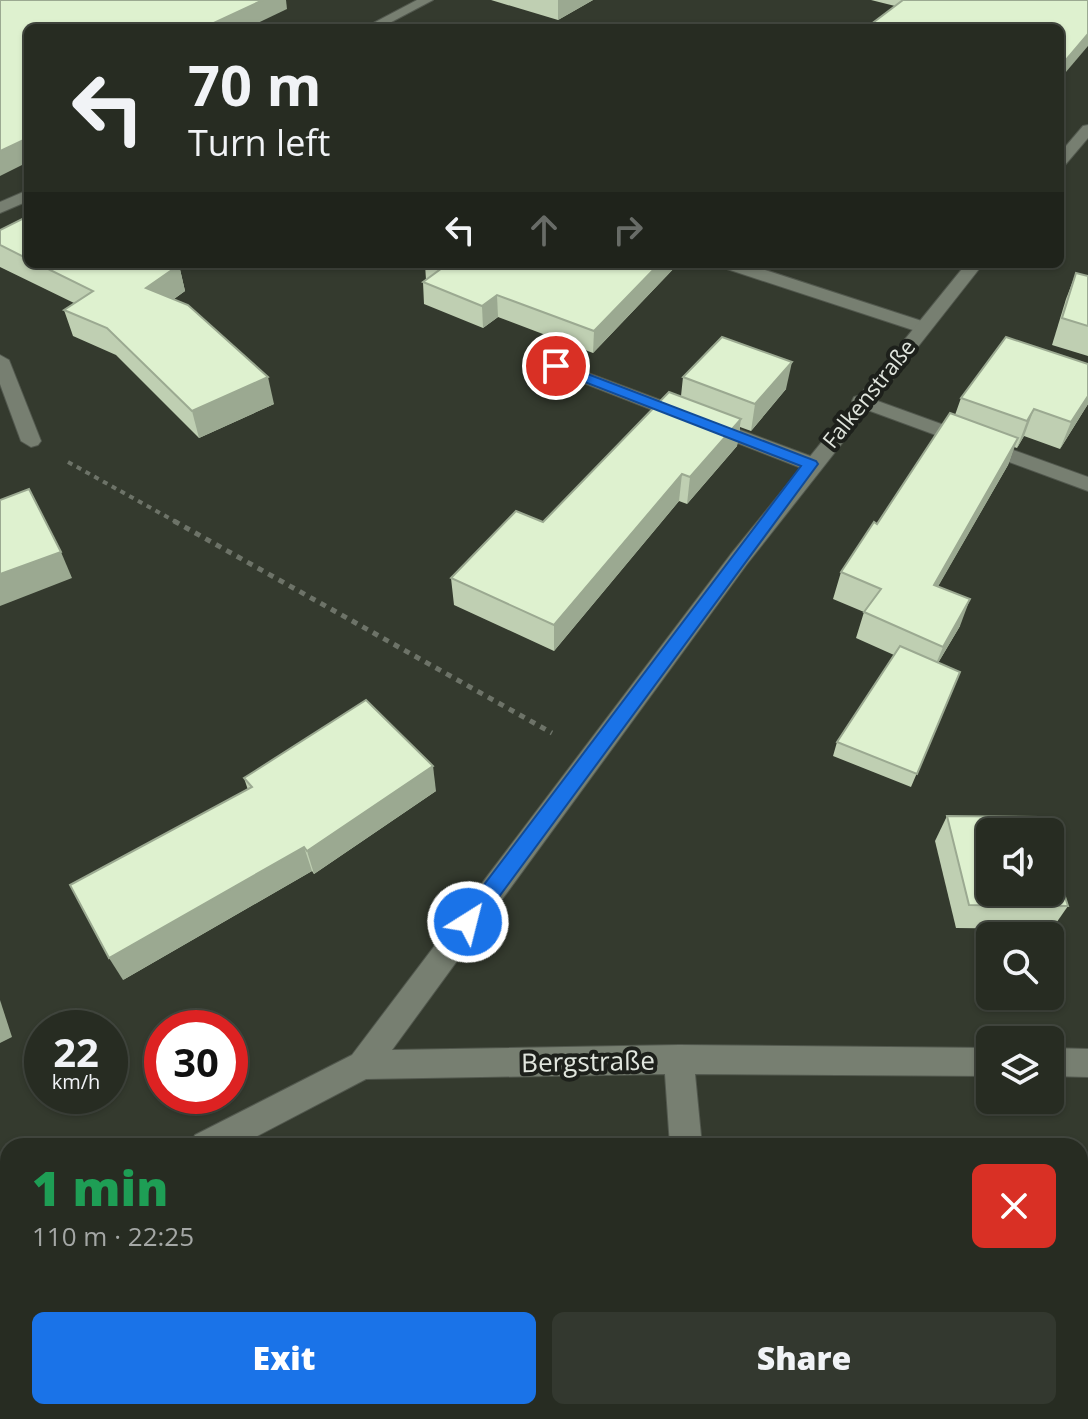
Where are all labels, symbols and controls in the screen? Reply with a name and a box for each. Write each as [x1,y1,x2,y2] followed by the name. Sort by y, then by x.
[188,46,322,122] text: 70 m
[56,56,160,160] icon: left
[188,118,330,167] text: Turn left
[438,208,482,252] icon: left
[522,208,566,252] icon: ahead
[606,208,650,252] icon: right
[522,332,590,400] pin
[815,332,921,454] street label: Falkenstraße
[534,344,578,388] icon: arrive
[976,818,1064,1114] map controls
[976,818,1064,906] button: sound
[426,880,510,964] position arrow
[976,922,1064,1010] button: search
[144,1010,248,1114] speed limit sign: 30
[53,1024,99,1079] text: 22
[976,1026,1064,1114] button: layers
[521,1042,655,1080] street label: Bergstraße
[52,1068,100,1095] text: km/h
[32,1155,168,1220] text: 1 min
[972,1164,1056,1248] button: close
[32,1218,194,1254] text: 110 m · 22:25
[32,1312,536,1404] button: Exit
[552,1312,1056,1404] button: Share

